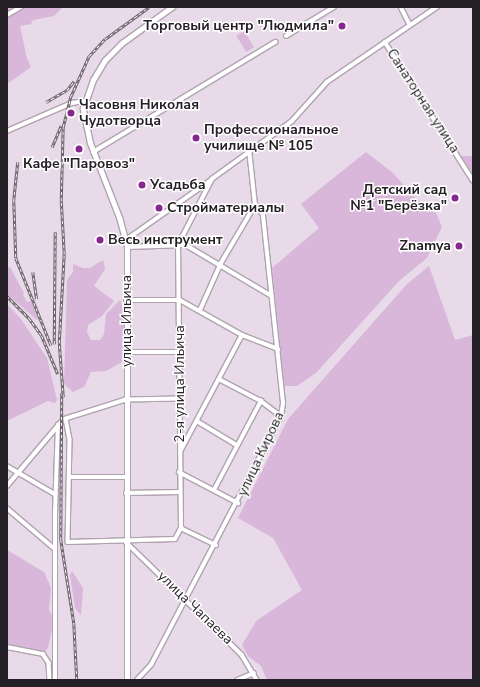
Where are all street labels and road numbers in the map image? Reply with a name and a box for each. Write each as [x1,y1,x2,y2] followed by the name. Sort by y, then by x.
[383,46,463,156] street label: Санаторная улица
[119,275,135,367] street label: улица Ильича
[172,325,188,443] street label: 2-я улица Ильича
[234,409,288,499] street label: улица Кирова
[154,568,236,648] street label: улица Чапаева

